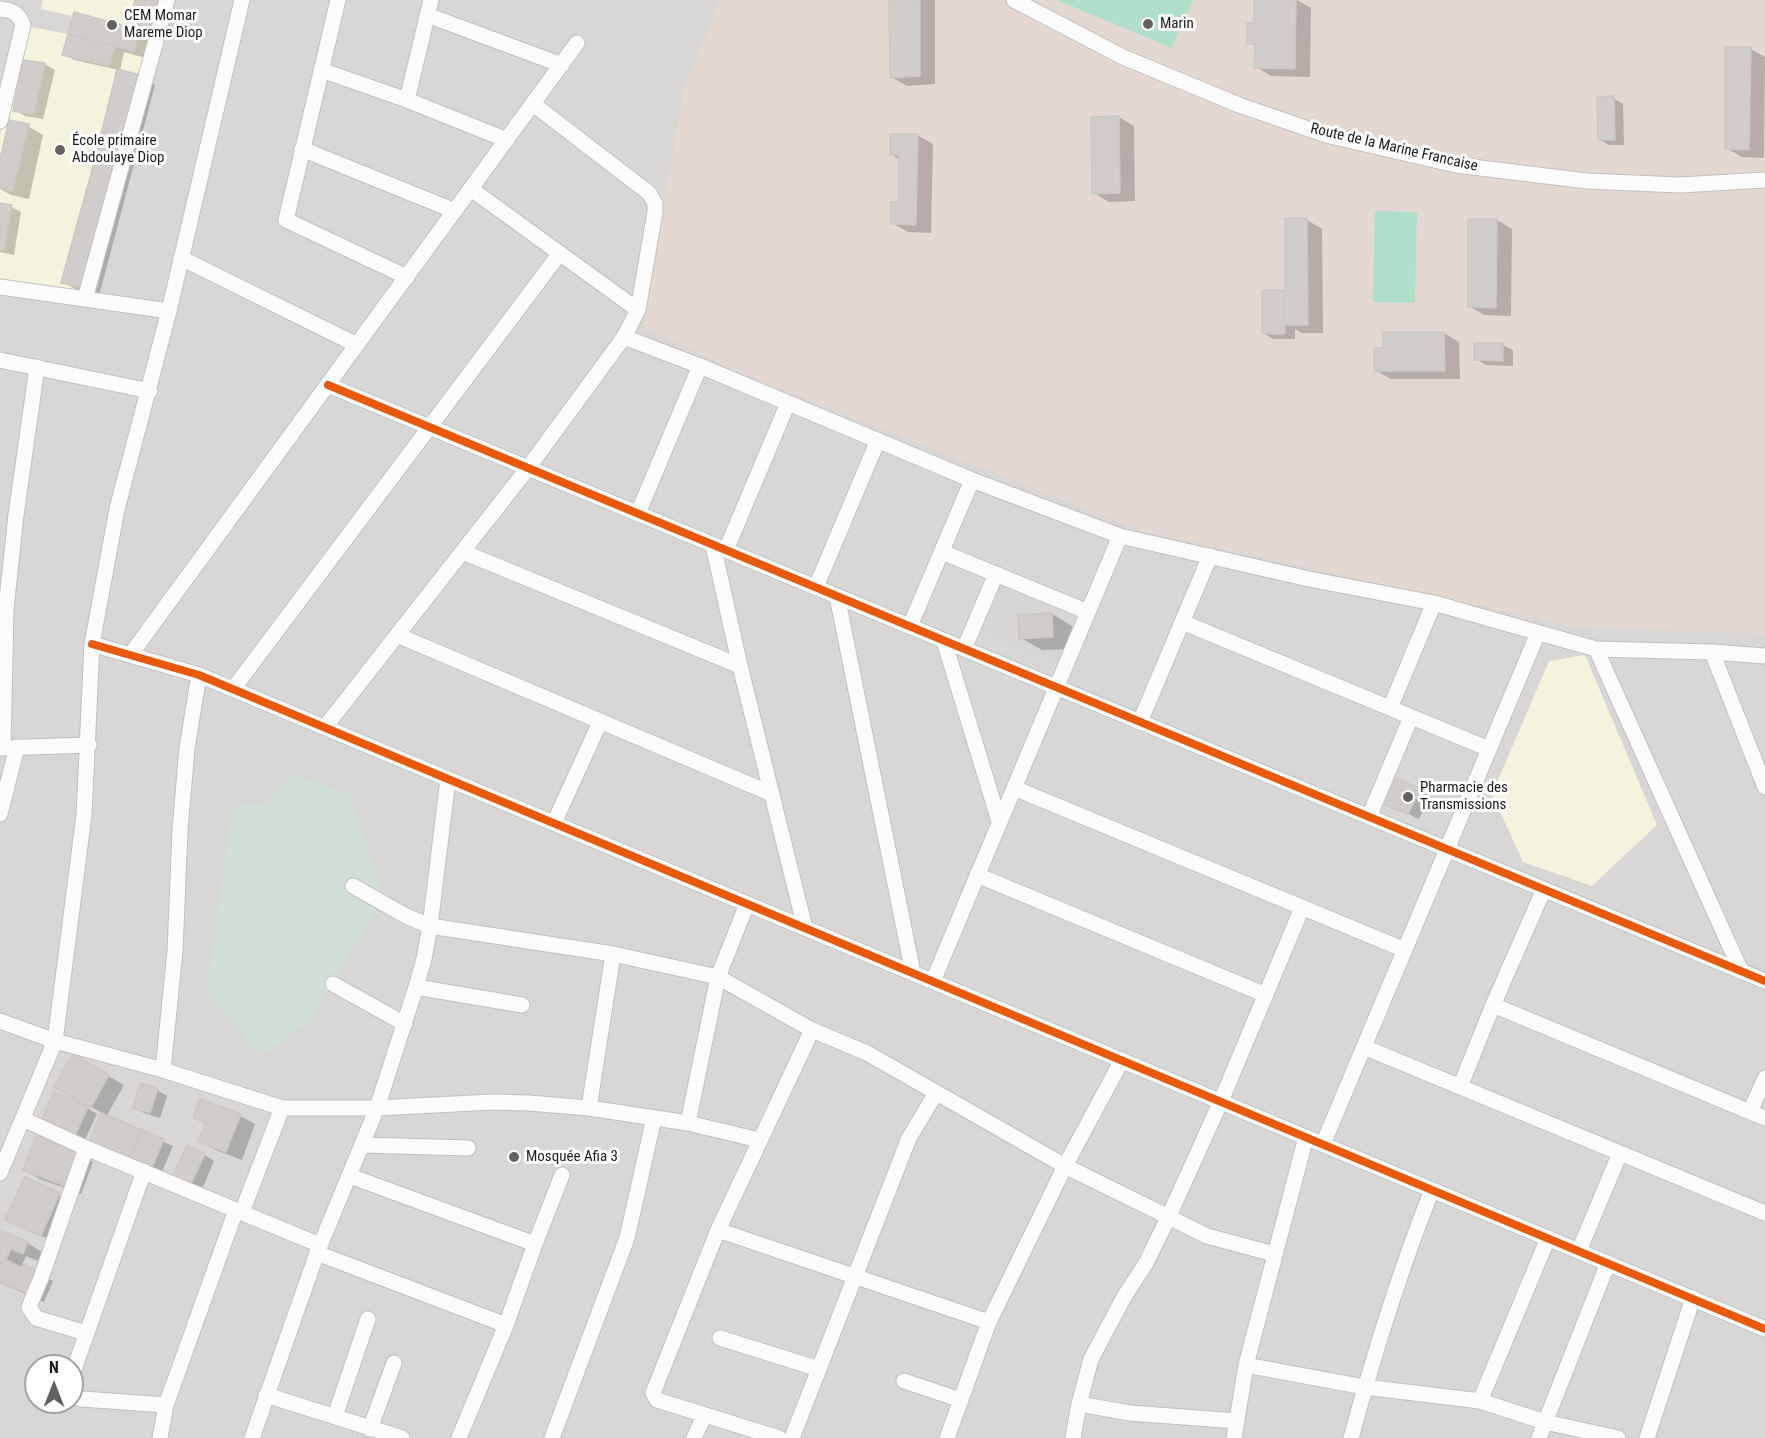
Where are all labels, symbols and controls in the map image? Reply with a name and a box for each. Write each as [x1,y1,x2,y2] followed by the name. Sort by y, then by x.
[124,7,203,42] place label: CEM Momar Mareme Diop
[1160,15,1194,33] place label: Marin
[1141,17,1155,31] marker: Marin
[105,18,119,32] marker: CEM Momar Mareme Diop
[1309,120,1479,176] street label: Route de la Marine Francaise
[72,132,164,167] place label: École primaire Abdoulaye Diop
[53,143,67,157] marker: École primaire Abdoulaye Diop
[1420,779,1508,814] place label: Pharmacie des Transmissions
[1401,790,1415,804] marker: Pharmacie des Transmissions
[526,1148,618,1166] place label: Mosquée Afia 3
[507,1150,521,1164] marker: Mosquée Afia 3
[24,1354,84,1414] north arrow
[49,1358,59,1377] text: N

